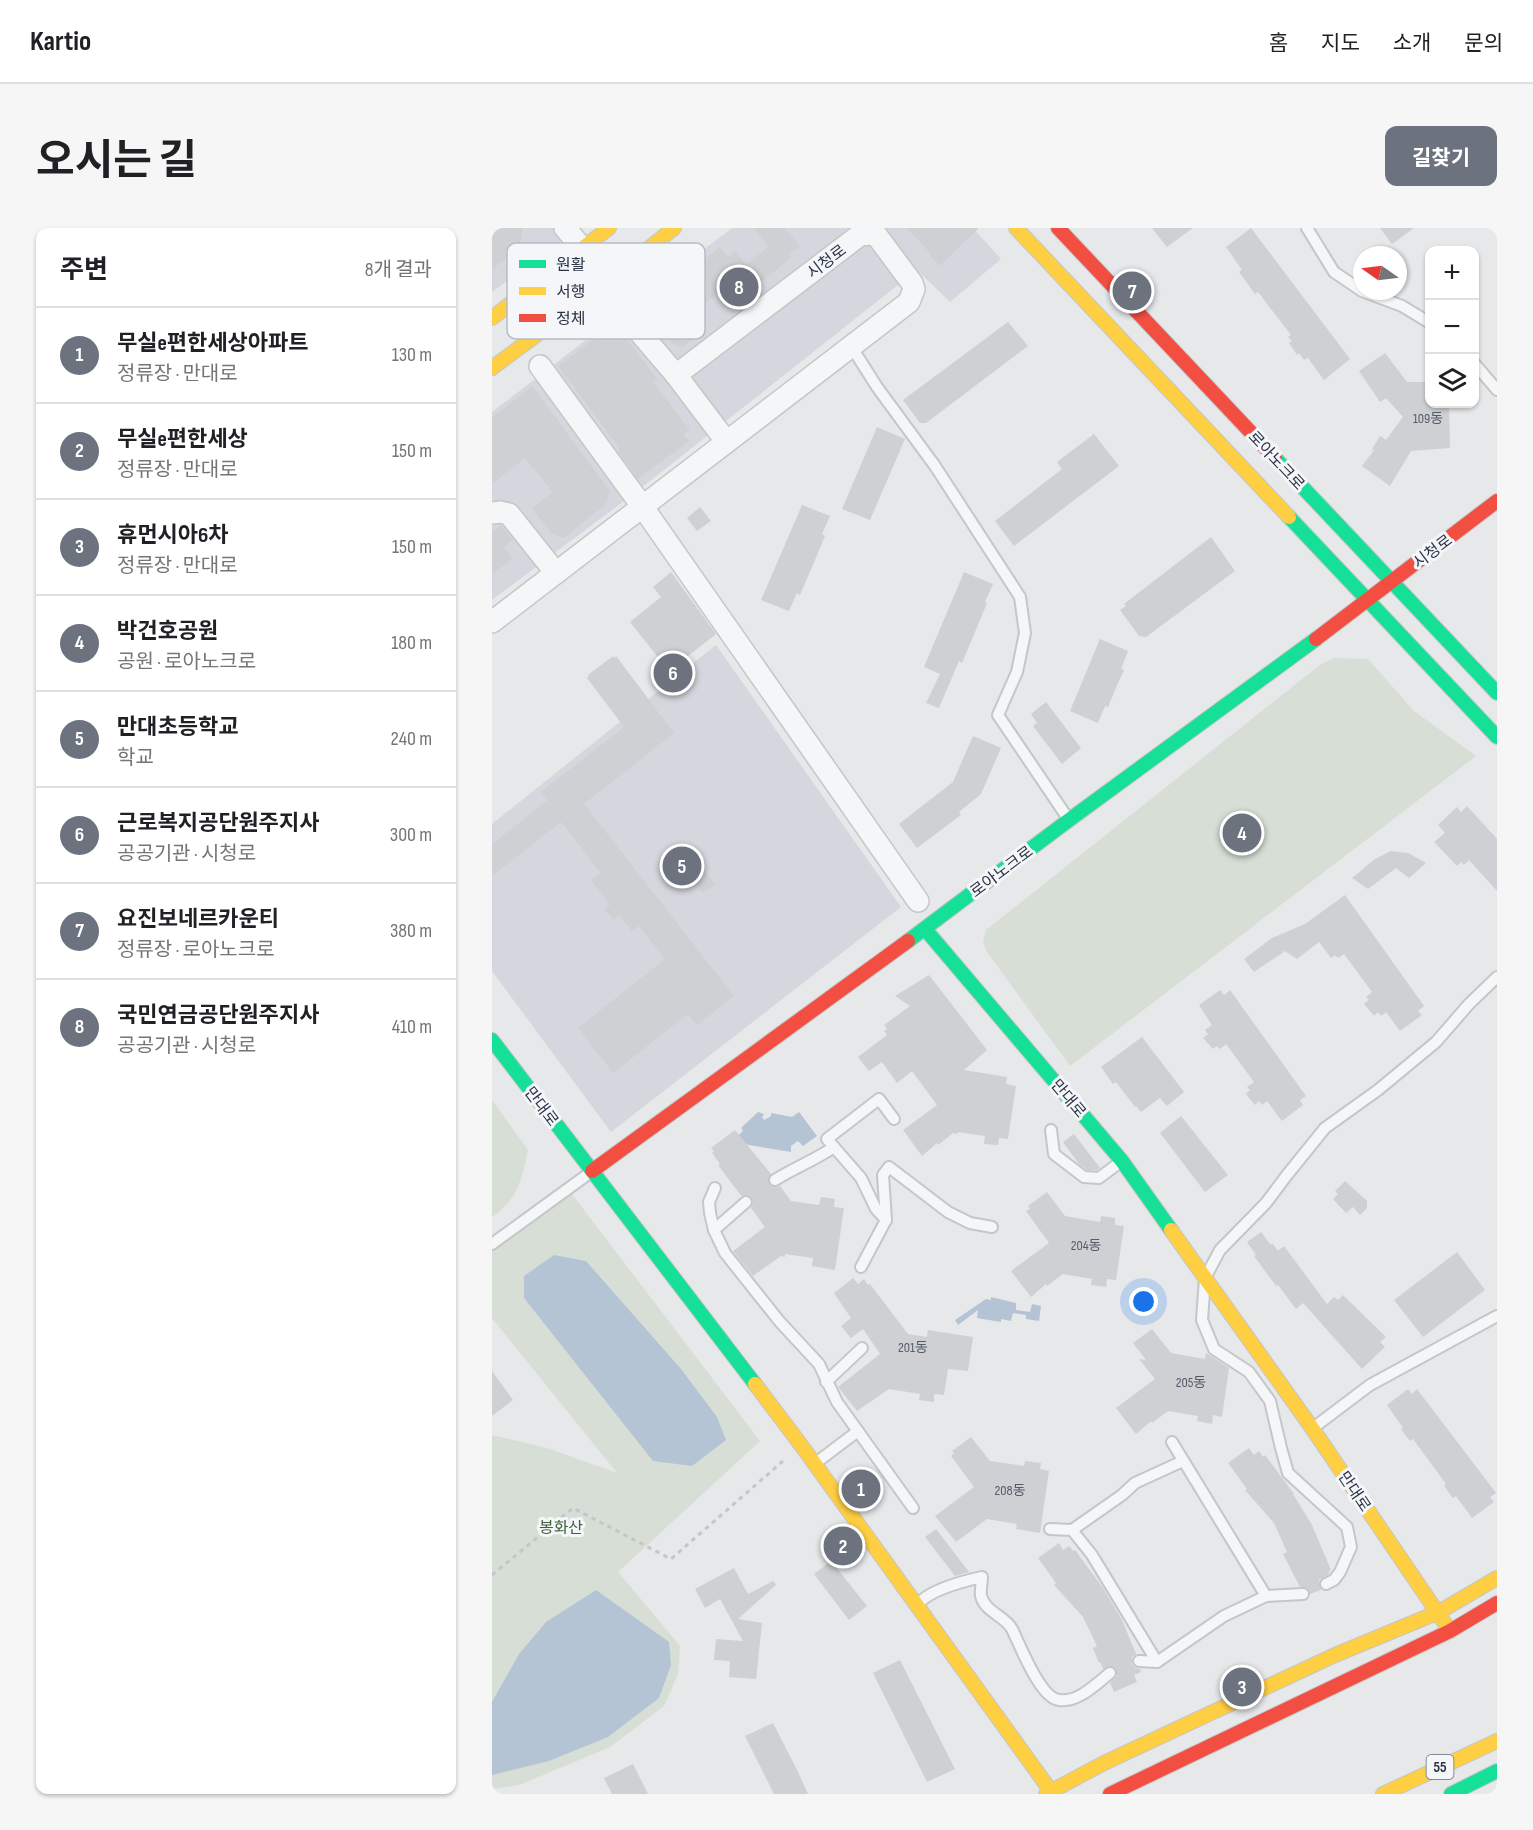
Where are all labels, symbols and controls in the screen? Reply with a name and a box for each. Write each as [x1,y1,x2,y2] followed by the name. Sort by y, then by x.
[30,25,91,58] text: Kartio
[1269,31,1288,56] text: 홈
[1321,31,1360,56] text: 지도
[1393,31,1431,56] text: 소개
[1464,31,1503,56] text: 문의
[1385,126,1497,186] button: 길찾기
[36,136,197,187] text: 오시는 길
[804,241,850,283] street label: 시청로
[507,243,705,339] legend
[1353,246,1407,300] north arrow
[1425,246,1479,408] map controls
[1425,246,1479,300] button: +
[60,255,108,286] text: 주변
[556,256,586,275] text: 원활
[365,258,432,282] text: 8개 결과
[720,264,758,310] pin: 8
[1112,268,1152,314] pin: 7
[556,283,585,302] text: 서행
[1425,300,1479,354] button: −
[556,310,585,329] text: 정체
[117,330,309,357] text: 무실e편한세상아파트
[76,343,83,367] text: 1
[392,343,432,367] text: 130 m
[1425,354,1479,408] button: layers
[117,362,238,386] text: 정류장 · 만대로
[1413,410,1443,427] house number: 109동
[117,426,248,453] text: 무실e편한세상
[1244,428,1308,495] street label: 로아노크로
[75,439,84,463] text: 2
[392,439,432,463] text: 150 m
[117,458,238,482] text: 정류장 · 만대로
[117,522,229,549] text: 휴먼시아6차
[1410,531,1456,573] street label: 시청로
[75,535,84,559] text: 3
[392,535,432,559] text: 150 m
[117,554,238,578] text: 정류장 · 만대로
[117,618,218,645] text: 박건호공원
[75,631,84,655] text: 4
[391,631,432,655] text: 180 m
[117,650,256,674] text: 공원 · 로아노크로
[654,650,693,696] pin: 6
[117,714,238,741] text: 만대초등학교
[75,727,84,751] text: 5
[391,727,432,751] text: 240 m
[117,746,154,770] text: 학교
[117,810,319,837] text: 근로복지공단원주지사
[1222,810,1262,856] pin: 4
[75,823,84,847] text: 6
[390,823,432,847] text: 300 m
[117,842,256,866] text: 공공기관 · 시청로
[967,842,1037,902] street label: 로아노크로
[662,844,702,888] pin: 5
[117,906,279,933] text: 요진보네르카운티
[75,919,84,943] text: 7
[390,919,432,943] text: 380 m
[117,938,275,962] text: 정류장 · 로아노크로
[117,1002,319,1029] text: 국민연금공단원주지사
[75,1015,84,1039] text: 8
[392,1015,432,1039] text: 410 m
[117,1034,256,1058] text: 공공기관 · 시청로
[1046,1076,1089,1122] street label: 만대로
[520,1084,562,1130] street label: 만대로
[1071,1237,1101,1254] house number: 204동
[1129,1287,1158,1316] your location
[898,1339,928,1356] house number: 201동
[1176,1374,1206,1391] house number: 205동
[842,1466,880,1512] pin: 1
[1334,1468,1374,1516] street label: 만대로
[994,1482,1026,1499] house number: 208동
[539,1519,583,1538] park label: 봉화산
[824,1524,862,1568] pin: 2
[1222,1664,1262,1710] pin: 3
[1426,1755,1454,1779] road number: 55

